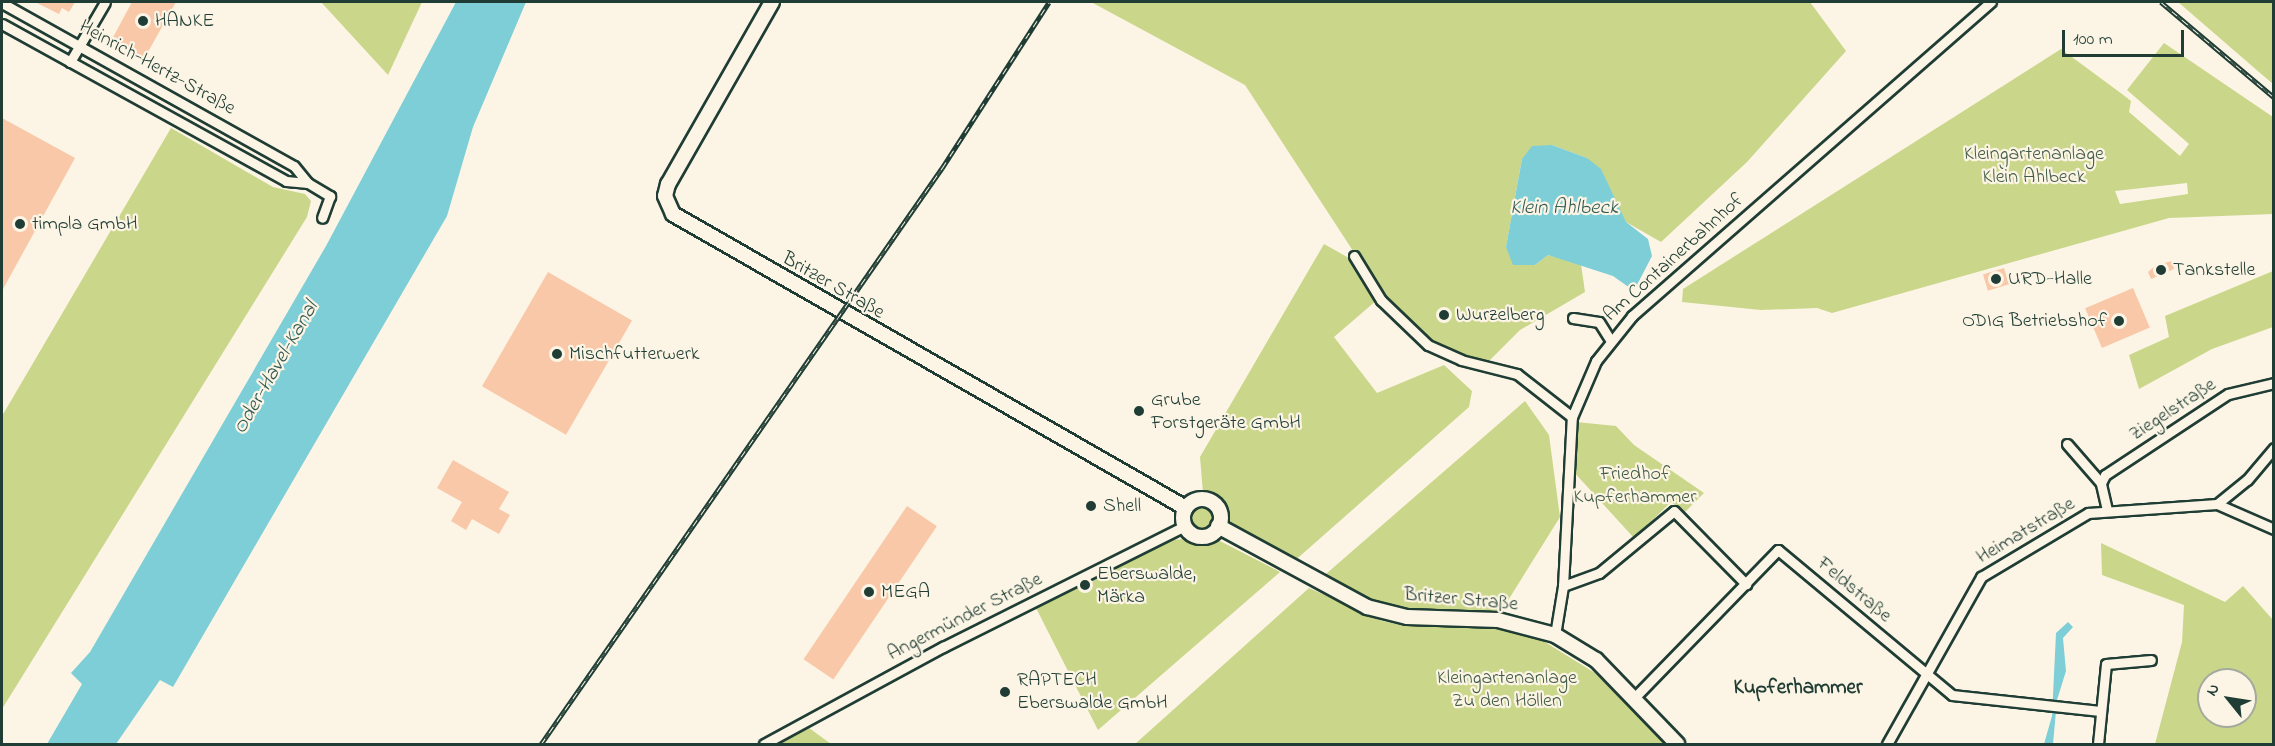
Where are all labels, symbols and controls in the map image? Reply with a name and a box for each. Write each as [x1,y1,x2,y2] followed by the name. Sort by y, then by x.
[155,9,214,33] place label: HANKE
[136,14,150,28] marker: HANKE
[75,15,239,121] street label: Heinrich-Hertz-Straße
[2065,18,2186,56] scale bar
[2073,27,2113,53] text: 100 m
[1964,142,2104,189] park label: Kleingartenanlage Klein Ahlbeck
[1599,189,1749,327] street label: Am Containerbahnhof
[1510,195,1618,221] water label: Klein Ahlbeck
[32,212,138,236] place label: timpla GmbH
[13,217,27,231] marker: timpla GmbH
[777,247,889,325] street label: Britzer Straße
[2173,258,2255,282] place label: Tankstelle
[2154,263,2168,277] marker: Tankstelle
[2008,267,2092,291] place label: URD-Halle
[1989,272,2003,286] marker: URD-Halle
[228,297,324,439] water label: Oder-Havel-Kanal
[1456,303,1544,327] place label: Wurzelberg
[1437,308,1451,322] marker: Wurzelberg
[1962,309,2107,333] place label: ODIG Betriebshof
[2112,314,2126,328] marker: ODIG Betriebshof
[569,342,700,366] place label: Mischfutterwerk
[550,347,564,361] marker: Mischfutterwerk
[2125,373,2221,447] street label: Ziegelstraße
[1151,388,1301,435] place label: Grube Forstgeräte GmbH
[1132,404,1146,418] marker: Grube Forstgeräte GmbH
[1574,463,1696,510] park label: Friedhof Kupferhammer
[1972,492,2080,570] street label: Heimatstraße
[1103,494,1141,518] place label: Shell
[1084,499,1098,513] marker: Shell
[1812,552,1896,628] street label: Feldstraße
[1097,562,1196,609] place label: Eberswalde, Märka
[884,568,1046,666] street label: Angermünder Straße
[1078,578,1092,592] marker: Eberswalde, Märka
[881,580,930,604] place label: MEGA
[1403,583,1519,617] street label: Britzer Straße
[862,585,876,599] marker: MEGA
[1437,666,1577,713] park label: Kleingartenanlage Zu den Höllen
[1017,668,1168,715] place label: RAPTECH Eberswalde GmbH
[2197,668,2257,728] north arrow
[1733,675,1863,701] district label: Kupferhammer
[2200,679,2226,701] text: N
[998,685,1012,699] marker: RAPTECH Eberswalde GmbH

